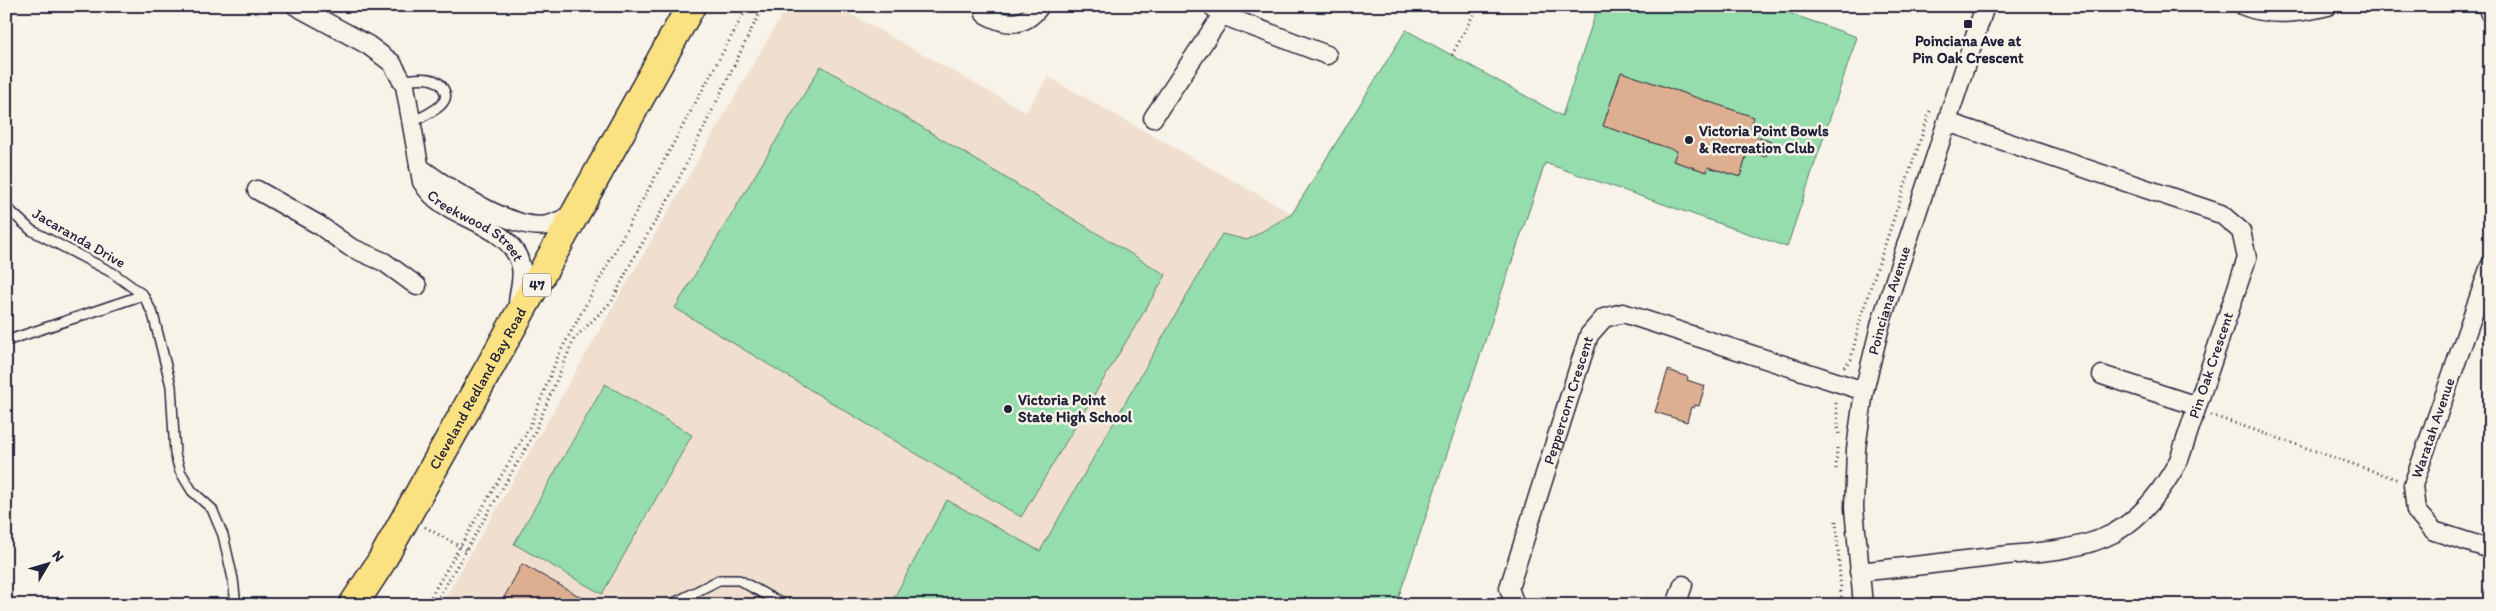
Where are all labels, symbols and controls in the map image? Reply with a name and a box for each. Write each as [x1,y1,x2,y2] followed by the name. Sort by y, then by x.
[1962,18,1974,30] marker: Poinciana Ave at Pin Oak Crescent
[1912,32,2024,67] place label: Poinciana Ave at Pin Oak Crescent
[1699,122,1829,157] place label: Victoria Point Bowls & Recreation Club
[1683,134,1695,146] marker: Victoria Point Bowls & Recreation Club
[423,186,528,264] street label: Creekwood Street
[29,204,129,272] street label: Jacaranda Drive
[1864,244,1914,357] street label: Poinciana Avenue
[523,274,551,296] road number: 47
[425,304,530,473] street label: Cleveland Redland Bay Road
[2185,309,2237,421] street label: Pin Oak Crescent
[1540,333,1597,467] street label: Peppercorn Crescent
[2407,375,2459,481] street label: Waratah Avenue
[1018,391,1133,427] place label: Victoria Point State High School
[1002,403,1014,415] marker: Victoria Point State High School
[22,538,72,588] north arrow
[48,547,67,565] text: N

